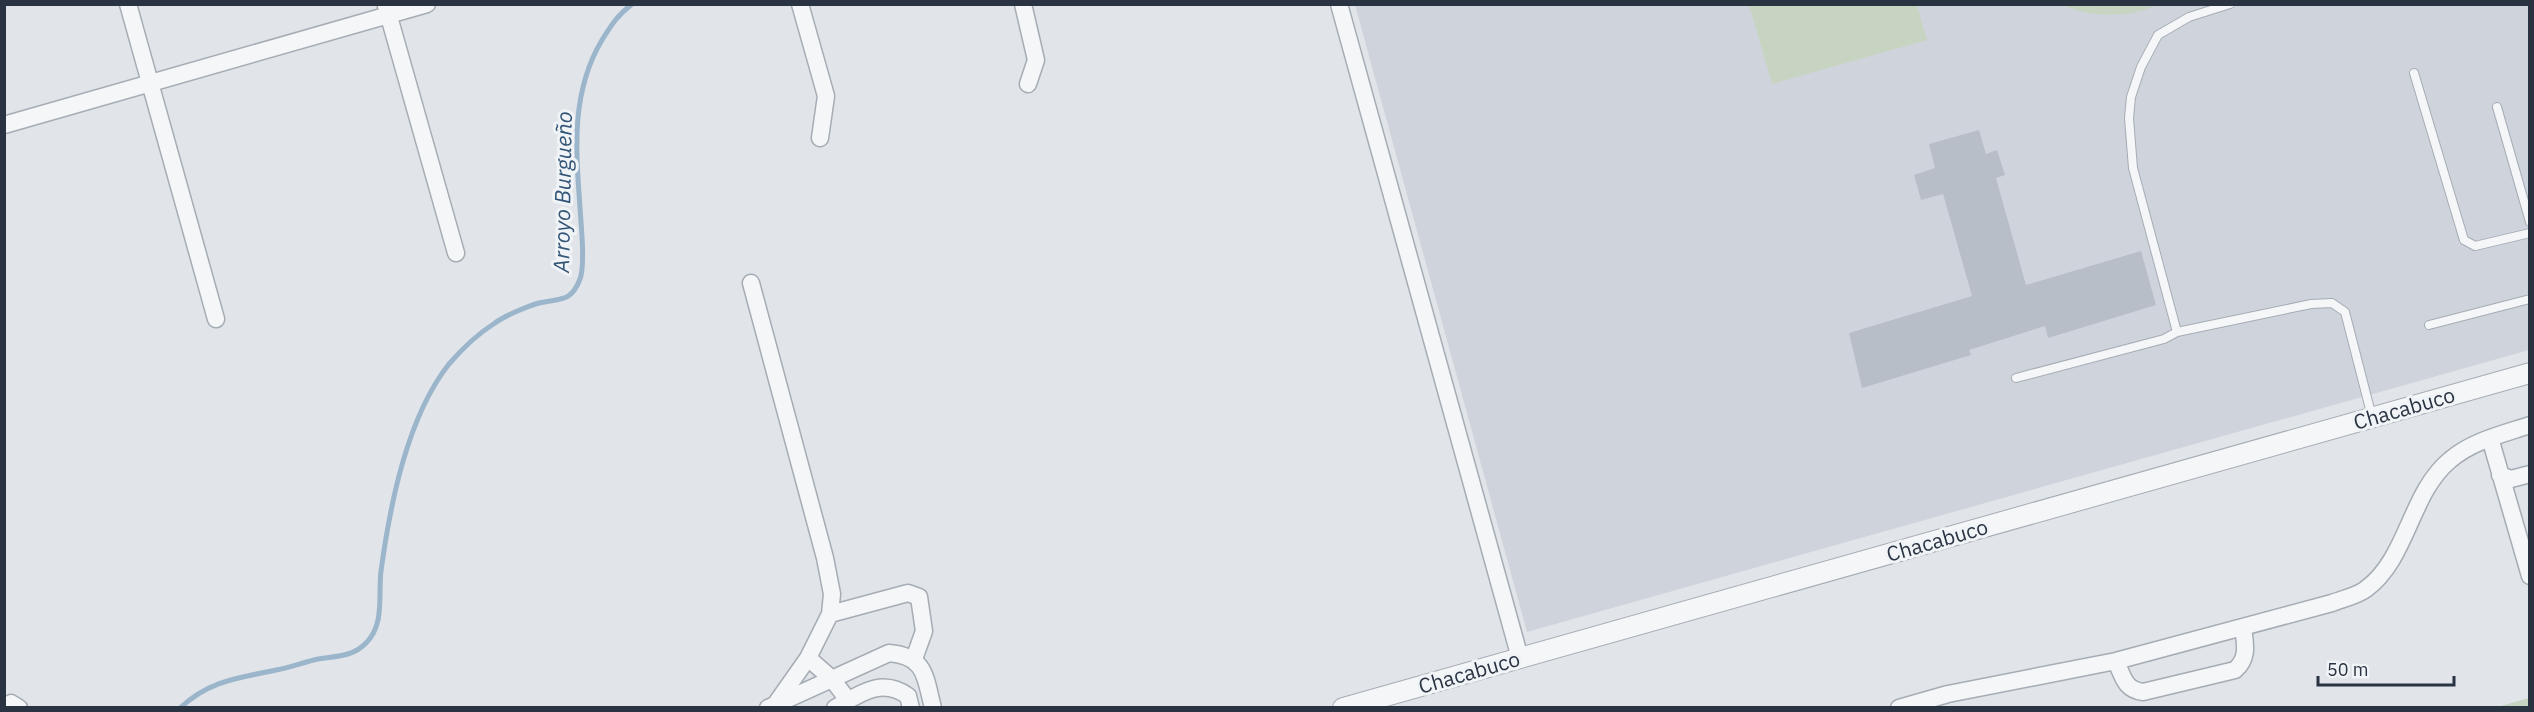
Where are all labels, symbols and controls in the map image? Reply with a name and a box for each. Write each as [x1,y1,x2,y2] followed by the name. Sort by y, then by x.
[546,111,578,274] water label: Arroyo Burgueño
[2350,380,2458,436] street label: Chacabuco
[1883,512,1991,568] street label: Chacabuco
[1415,644,1523,700] street label: Chacabuco
[2318,649,2454,687] scale bar
[2327,658,2369,681] text: 50 m

